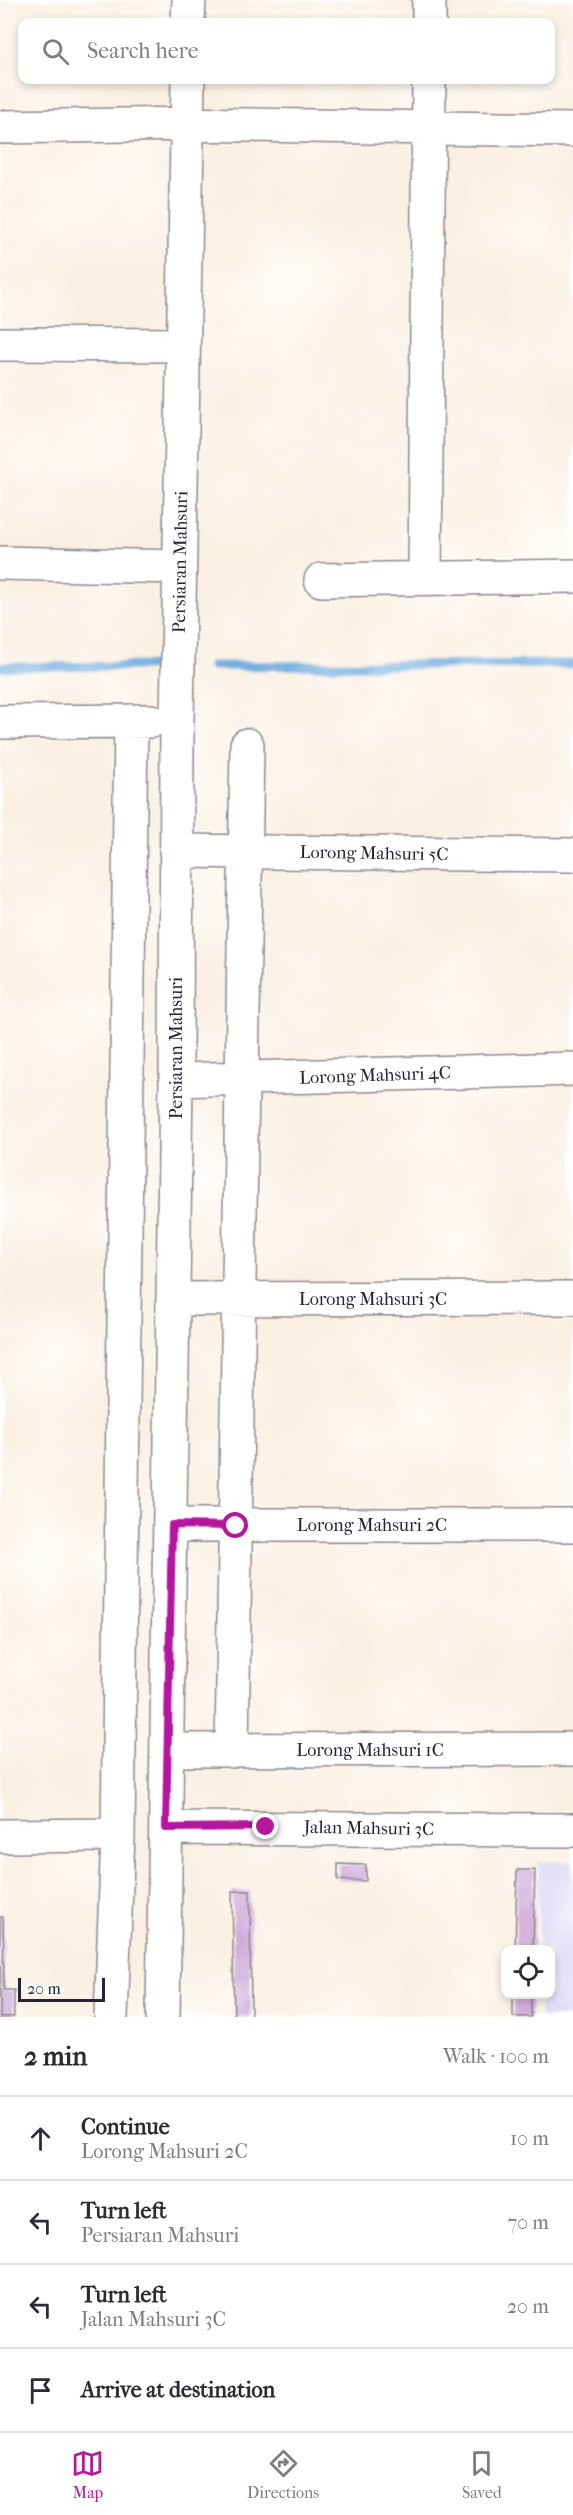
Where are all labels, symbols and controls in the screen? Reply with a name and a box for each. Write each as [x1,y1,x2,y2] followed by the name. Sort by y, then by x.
[18,18,555,84] search box
[39,35,72,68] icon: search
[87,38,199,64] text: Search here
[169,490,192,633] street label: Persiaran Mahsuri
[299,842,449,865] street label: Lorong Mahsuri 5C
[166,976,187,1119] street label: Persiaran Mahsuri
[299,1062,451,1089] street label: Lorong Mahsuri 4C
[299,1289,447,1310] street label: Lorong Mahsuri 3C
[222,1512,248,1538] route start
[297,1515,447,1536] street label: Lorong Mahsuri 2C
[296,1740,444,1761] street label: Lorong Mahsuri 1C
[252,1813,278,1839] route end
[302,1817,434,1840] street label: Jalan Mahsuri 3C
[501,1945,555,1999] map controls
[501,1945,555,1999] button: locate
[18,1975,105,2002] scale bar
[27,1979,61,1998] text: 20 m
[24,2041,87,2072] text: 2 min
[443,2045,549,2068] text: Walk · 100 m
[81,2114,170,2140] text: Continue
[24,2122,57,2155] icon: ahead
[510,2127,549,2150] text: 10 m
[81,2140,248,2163] text: Lorong Mahsuri 2C
[81,2198,167,2224] text: Turn left
[24,2206,57,2239] icon: left
[507,2211,549,2234] text: 70 m
[81,2224,239,2247] text: Persiaran Mahsuri
[81,2282,167,2308] text: Turn left
[24,2290,57,2323] icon: left
[507,2295,549,2318] text: 20 m
[81,2308,226,2331] text: Jalan Mahsuri 3C
[24,2374,57,2407] icon: arrive
[81,2377,275,2403] text: Arrive at destination
[71,2447,104,2502] tab: Map
[247,2447,319,2502] tab: Directions
[462,2447,502,2502] tab: Saved

